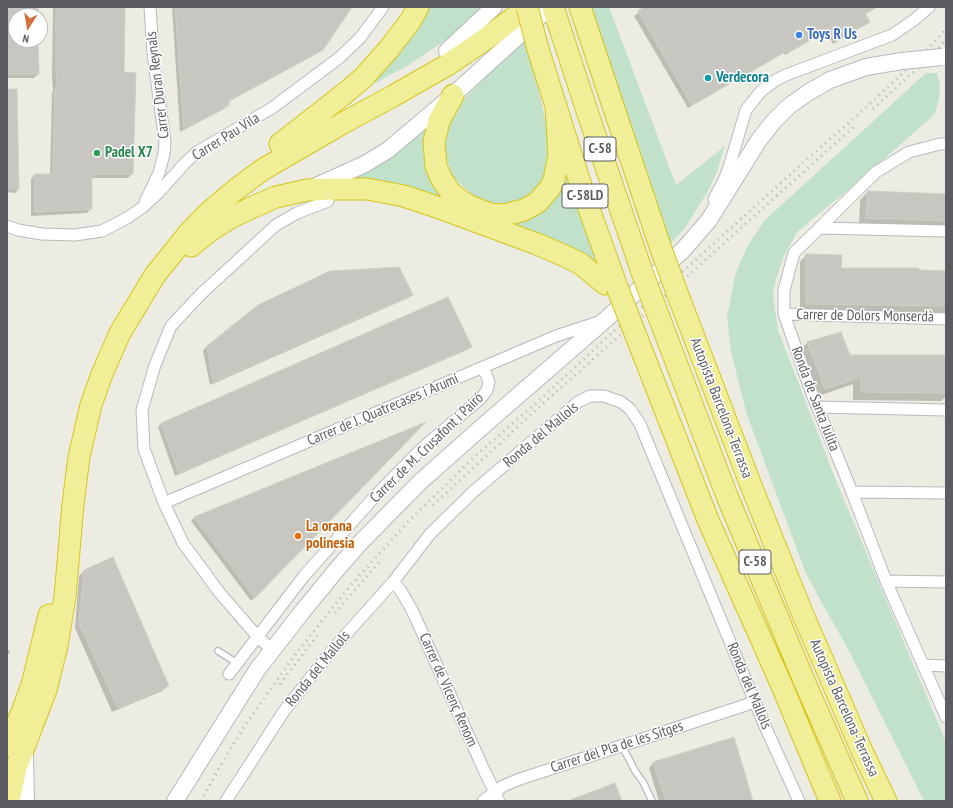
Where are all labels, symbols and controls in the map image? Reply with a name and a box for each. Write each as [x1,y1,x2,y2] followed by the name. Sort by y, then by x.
[8,8,48,48] north arrow
[807,26,857,44] place label: Toys R Us
[142,30,174,140] street label: Carrer Duran Reynals
[794,30,804,40] marker: Toys R Us
[22,31,30,46] text: N
[716,69,769,87] place label: Verdecora
[703,73,713,83] marker: Verdecora
[189,109,263,165] street label: Carrer Pau Vila
[584,137,616,161] road number: C-58
[105,144,153,162] place label: Padel X7
[92,148,102,158] marker: Padel X7
[562,184,608,208] road number: C-58LD
[796,306,934,326] street label: Carrer de Dolors Monserdà
[686,335,756,481] street label: Autopista Barcelona-Terrassa
[787,344,843,454] street label: Ronda de Santa Julita
[305,370,461,450] street label: Carrer de J. Quatrecases i Arumí
[367,389,487,507] street label: Carrer de M. Crusafont i Pairó
[500,398,582,472] street label: Ronda del Mallols
[306,518,354,553] place label: La orana polinesia
[293,531,303,541] marker: La orana polinesia
[739,550,771,574] road number: C-58
[282,627,354,711] street label: Ronda del Mallols
[415,630,481,750] street label: Carrer de Vicenç Renom
[805,636,883,780] street label: Autopista Barcelona-Terrassa
[723,640,775,732] street label: Ronda del Mallols
[548,717,686,777] street label: Carrer del Pla de les Sitges

